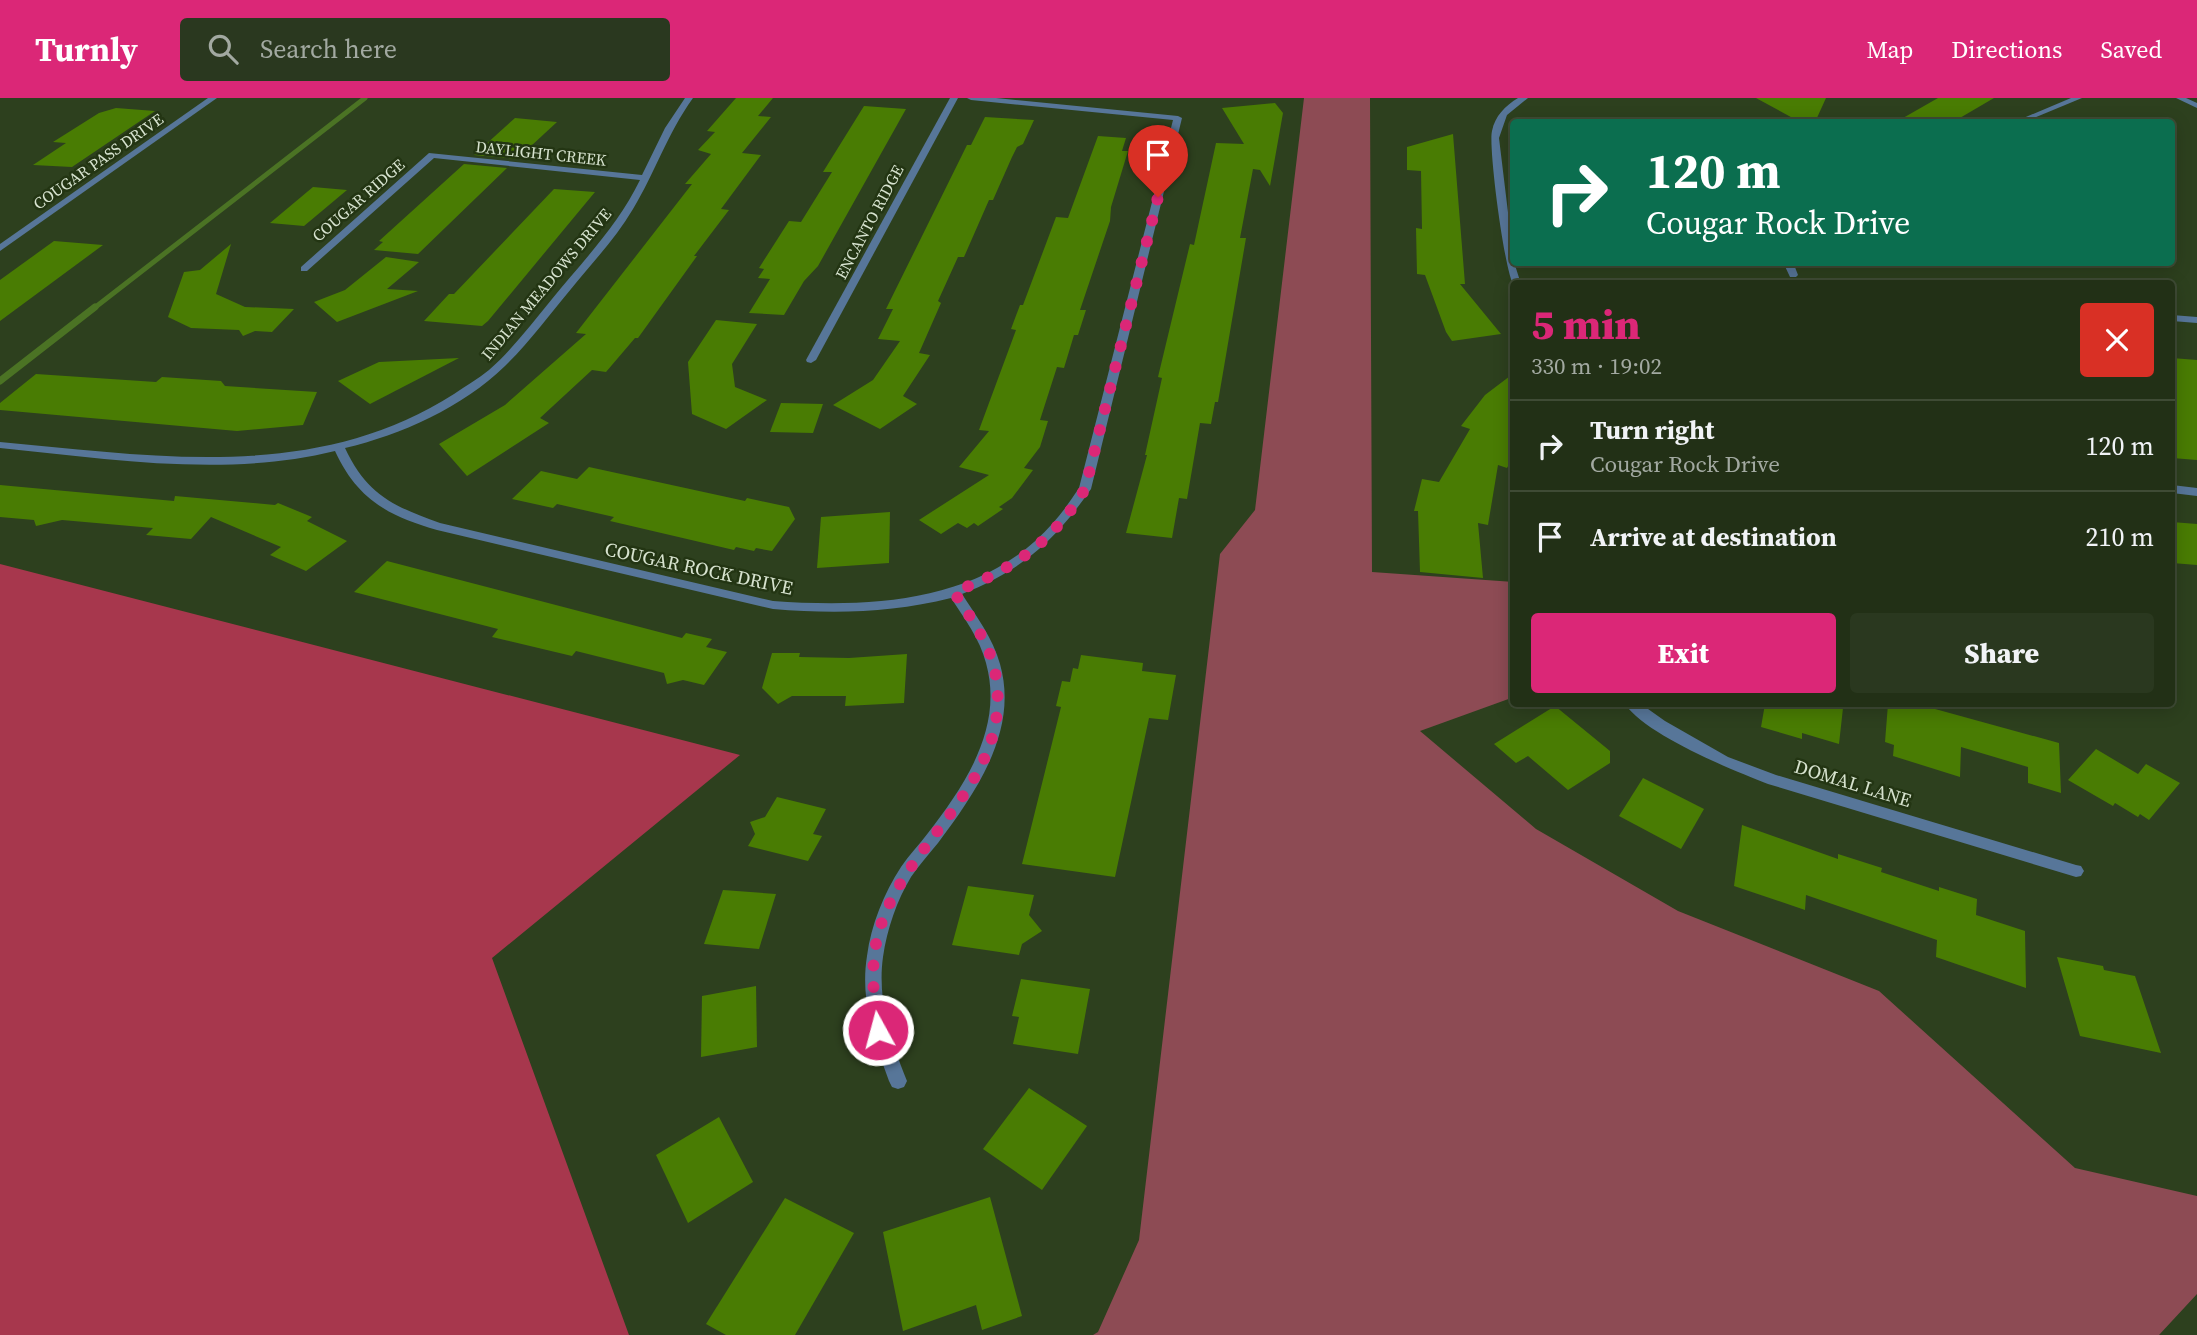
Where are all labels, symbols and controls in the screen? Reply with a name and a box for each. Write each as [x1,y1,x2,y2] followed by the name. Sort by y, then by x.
[180,18,670,81] search box
[35,27,138,72] text: Turnly
[204,30,242,68] icon: search
[260,31,397,67] text: Search here
[1866,33,1913,66] text: Map
[1951,33,2062,66] text: Directions
[2100,33,2162,66] text: Saved
[29,108,168,214] street label: COUGAR PASS DRIVE
[1128,125,1188,197] pin
[474,135,608,171] street label: DAYLIGHT CREEK
[1139,136,1177,174] icon: arrive
[1646,137,1781,204] text: 120 m
[1531,147,1622,238] icon: right
[307,153,409,246] street label: COUGAR RIDGE
[830,161,909,283] street label: ENCANTO RIDGE
[1646,201,1910,245] text: Cougar Rock Drive
[476,203,616,365] street label: INDIAN MEADOWS DRIVE
[1531,295,1641,353] text: 5 min
[2080,303,2154,377] button: close
[1531,350,1662,382] text: 330 m · 19:02
[1590,412,1714,448] text: Turn right
[1531,427,1569,465] icon: right
[2086,428,2154,464] text: 120 m
[1590,448,1780,480] text: Cougar Rock Drive
[1531,518,1569,556] icon: arrive
[1590,519,1837,555] text: Arrive at destination
[2086,519,2154,555] text: 210 m
[603,535,795,601] street label: COUGAR ROCK DRIVE
[1531,613,1836,693] button: Exit
[1850,613,2154,693] button: Share
[1791,753,1915,813] street label: DOMAL LANE
[841,993,915,1067] position arrow

